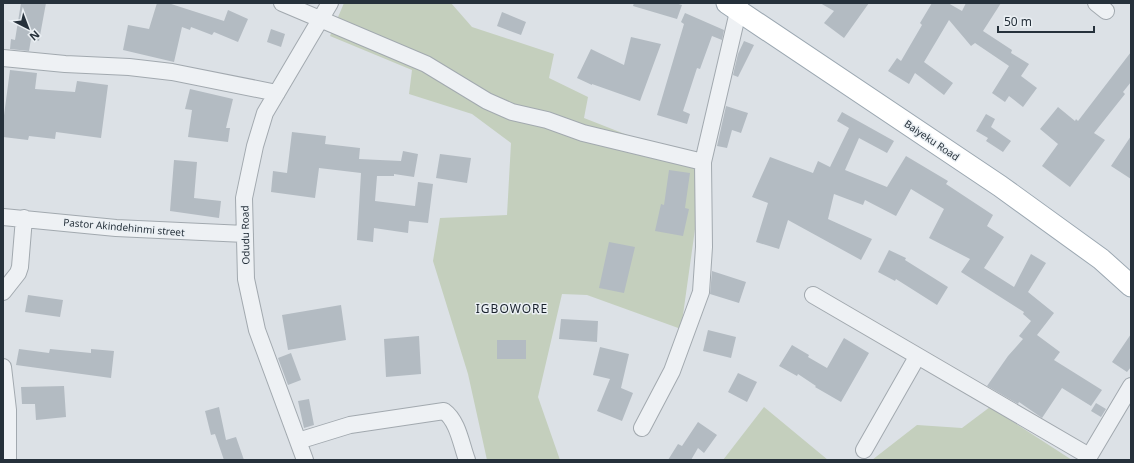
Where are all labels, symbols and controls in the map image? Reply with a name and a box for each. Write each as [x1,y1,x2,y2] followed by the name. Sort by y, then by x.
[8,8,48,48] north arrow
[998,8,1094,34] scale bar
[1004,13,1032,30] text: 50 m
[27,27,43,44] text: N
[902,116,962,164] street label: Baiyeku Road
[237,205,253,265] street label: Odudu Road
[63,215,186,239] street label: Pastor Akindehinmi street
[476,300,548,317] district label: IGBOWORE

